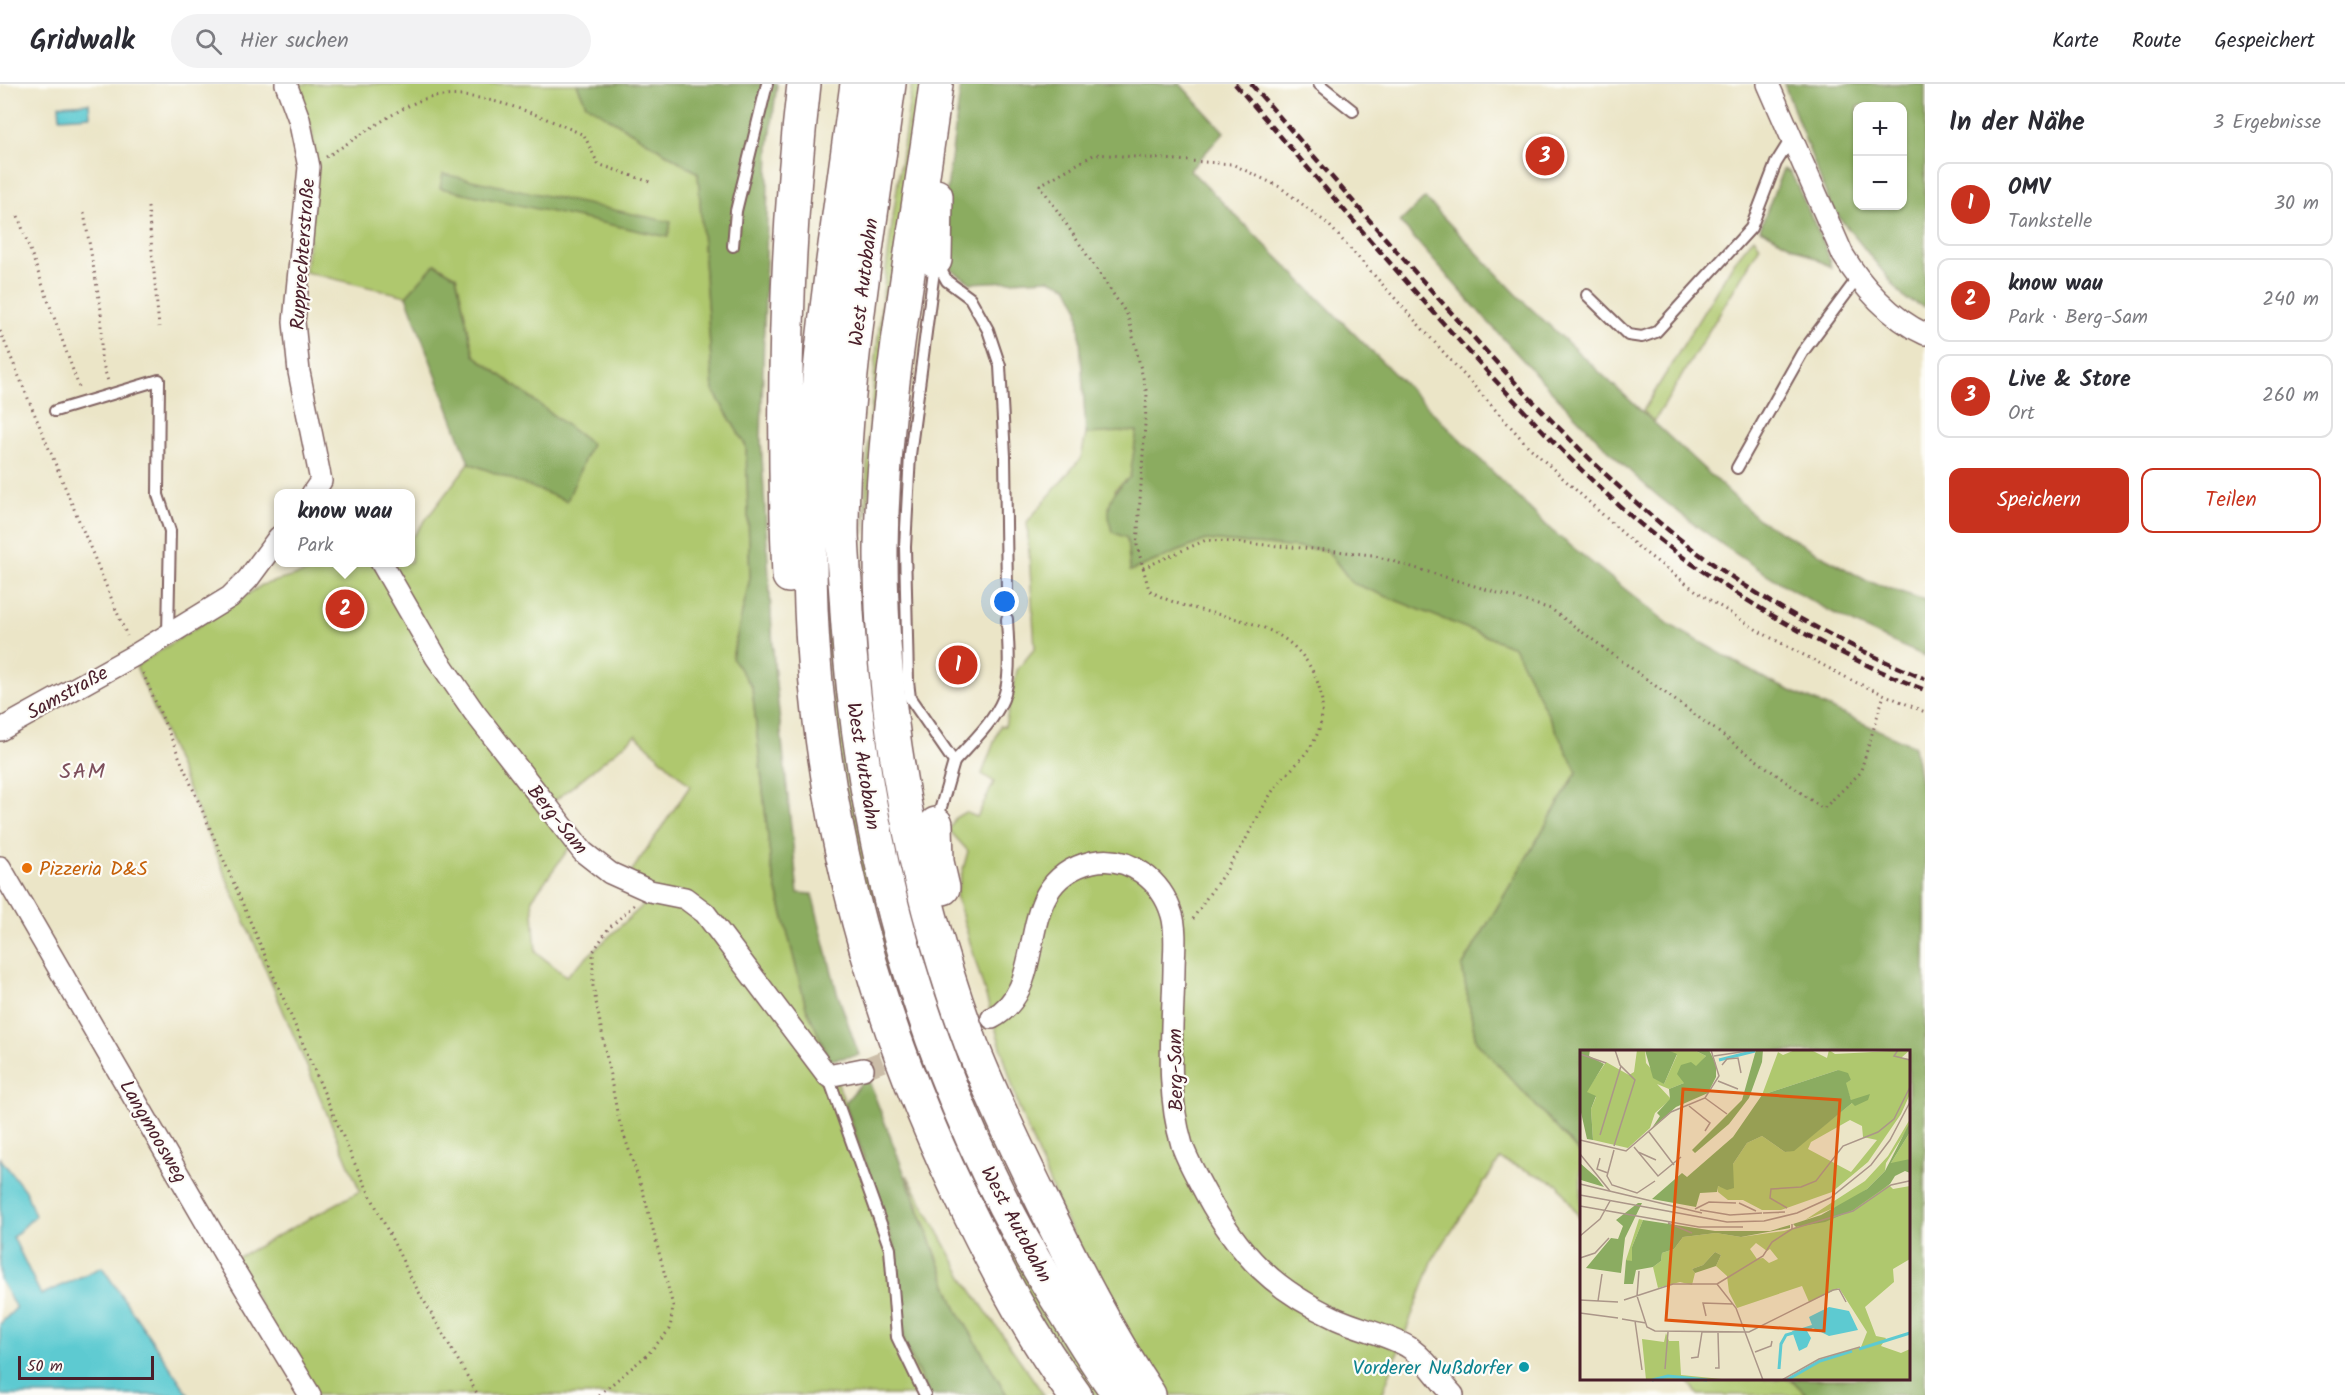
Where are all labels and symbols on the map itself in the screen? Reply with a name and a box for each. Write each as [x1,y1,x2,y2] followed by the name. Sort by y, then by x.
[1526,134,1564,178] pin: 3
[283,177,325,331] street label: Rupprechterstraße
[841,216,889,348] street label: West Autobahn
[326,586,364,632] pin: 2
[990,587,1019,616] your location
[938,642,978,688] pin: 1
[21,658,115,729] street label: Samstraße
[836,700,888,832] street label: West Autobahn
[60,755,106,790] district label: SAM
[518,778,595,863] street label: Berg-Sam
[39,854,148,886] place label: Pizzeria D&S
[20,861,34,875] marker: Pizzeria D&S
[1160,1028,1194,1112] street label: Berg-Sam
[1580,1050,1910,1380] inset map
[110,1074,195,1190] street label: Langmoosweg
[971,1161,1060,1289] street label: West Autobahn
[18,1353,154,1380] scale bar
[1353,1353,1513,1385] place label: Vorderer Nußdorfer
[1517,1360,1531,1374] marker: Vorderer Nußdorfer

